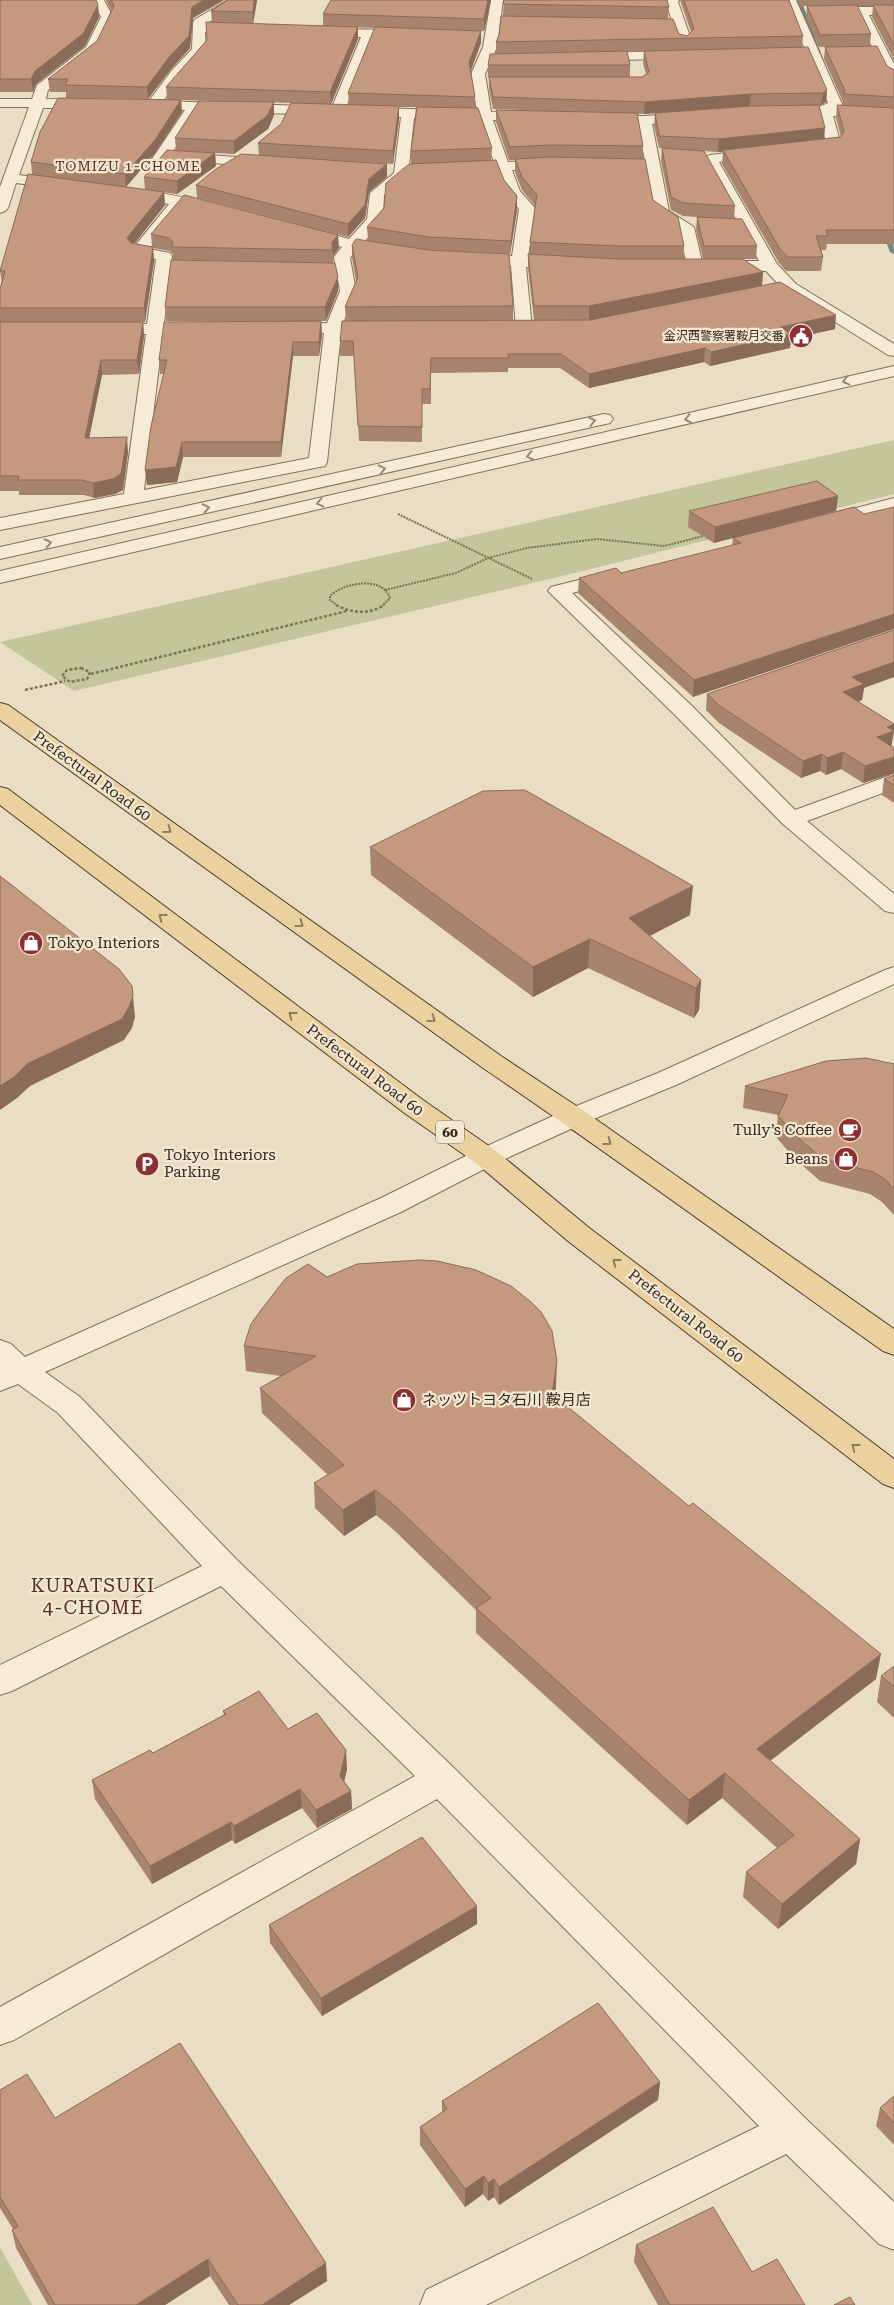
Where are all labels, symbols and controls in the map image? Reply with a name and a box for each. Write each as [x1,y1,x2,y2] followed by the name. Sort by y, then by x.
[55,158,201,174] district label: TOMIZU 1-CHOME
[788,323,814,349] public building icon: 金沢西警察署鞍月交番
[664,329,784,343] place label: 金沢西警察署鞍月交番
[842,375,851,386] one-way arrow
[684,413,693,423] one-way arrow
[587,416,596,427] one-way arrow
[526,450,535,461] one-way arrow
[378,464,387,475] one-way arrow
[316,497,325,508] one-way arrow
[202,503,211,514] one-way arrow
[43,538,52,548] one-way arrow
[30,727,154,825] street label: Prefectural Road 60
[162,824,172,833] one-way arrow
[158,914,168,923] one-way arrow
[294,919,303,927] one-way arrow
[18,930,44,956] shop icon: Tokyo Interiors
[48,934,160,952] place label: Tokyo Interiors
[289,1012,298,1020] one-way arrow
[426,1013,436,1022] one-way arrow
[303,1020,427,1120] street label: Prefectural Road 60
[837,1117,863,1143] cafe icon: Tully’s Coffee
[436,1120,464,1144] road number: 60
[733,1121,832,1139] place label: Tully’s Coffee
[602,1136,612,1145] one-way arrow
[164,1146,276,1181] place label: Tokyo Interiors Parking
[833,1146,859,1172] shop icon: Beans
[785,1150,828,1168] place label: Beans
[134,1151,160,1177] parking icon: Tokyo Interiors Parking
[613,1260,622,1268] one-way arrow
[625,1265,747,1367] street label: Prefectural Road 60
[391,1387,417,1413] shop icon: ネッツトヨタ石川 鞍月店
[422,1391,591,1409] place label: ネッツトヨタ石川 鞍月店
[852,1444,861,1452] one-way arrow
[31,1574,155,1619] district label: KURATSUKI 4-CHOME

